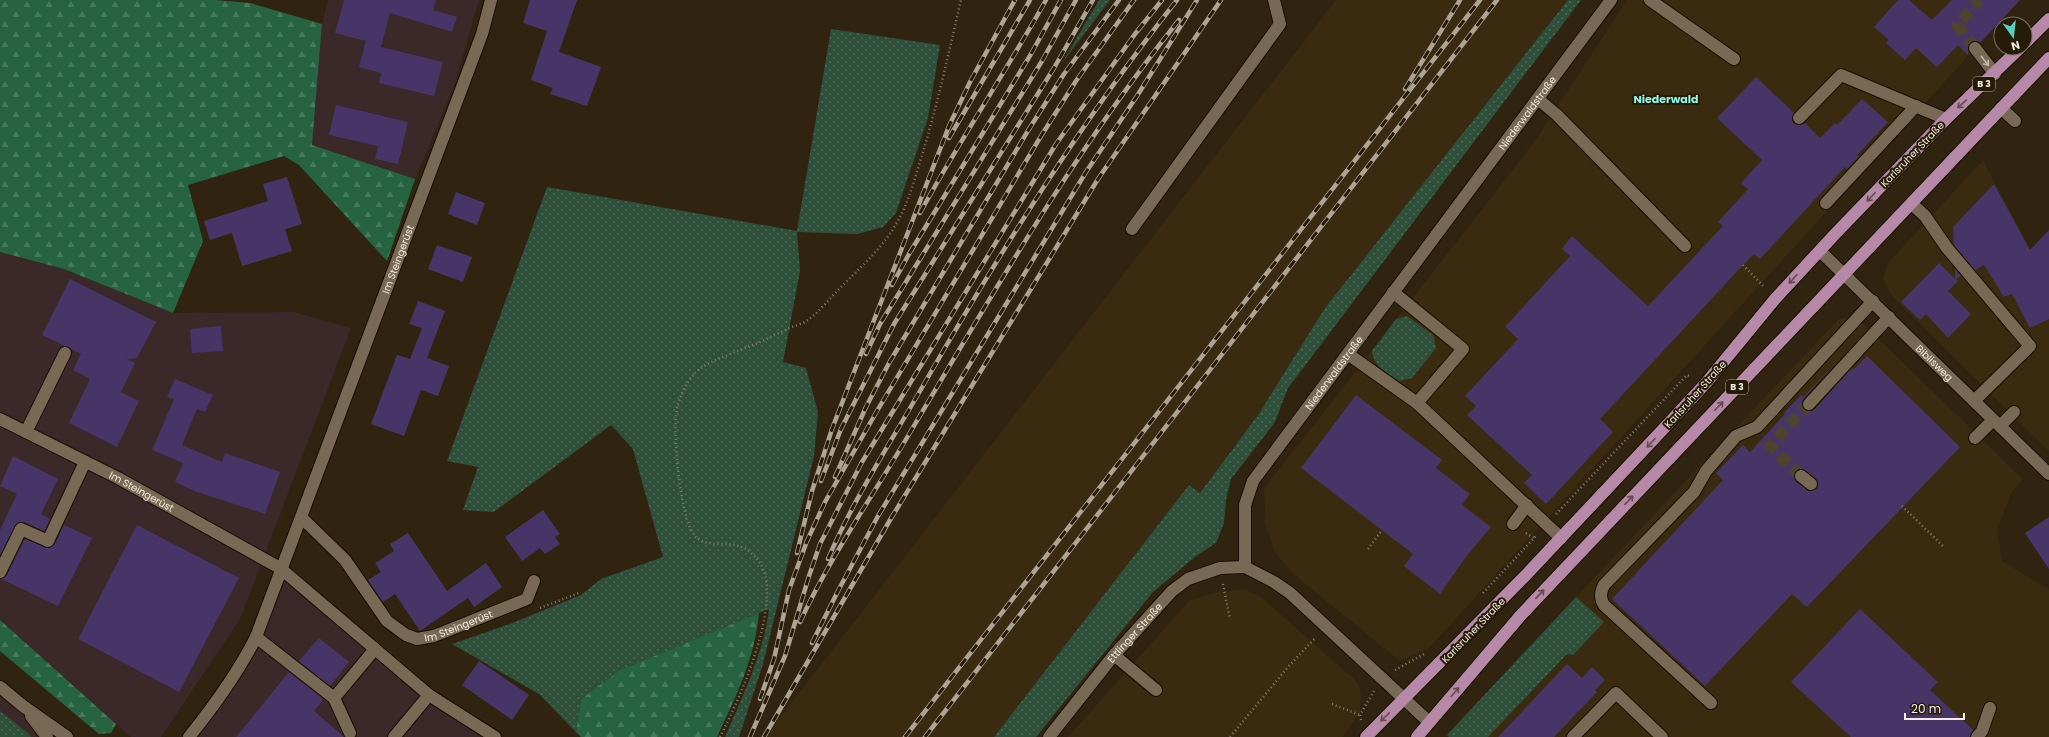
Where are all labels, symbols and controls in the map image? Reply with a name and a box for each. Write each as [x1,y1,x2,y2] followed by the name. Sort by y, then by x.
[1993,16,2033,56] north arrow
[2010,37,2022,54] text: N
[1981,55,1989,66] one-way arrow
[1495,73,1560,153] street label: Niederwaldstraße
[1973,77,1995,91] road number: B 3
[1634,91,1698,107] district label: Niederwald
[1957,99,1967,109] one-way arrow
[1877,118,1948,191] street label: Karlsruher Straße
[1866,192,1875,202] one-way arrow
[378,223,418,296] street label: Im Steingerüst
[1789,274,1798,285] one-way arrow
[1301,333,1367,413] street label: Niederwaldstraße
[1912,341,1956,385] street label: Biblisweg
[1661,357,1730,431] street label: Karlsruher Straße
[1726,380,1748,394] road number: B 3
[1714,401,1724,411] one-way arrow
[1646,437,1655,448] one-way arrow
[106,468,177,516] street label: Im Steingerüst
[1624,495,1633,505] one-way arrow
[1535,589,1545,599] one-way arrow
[1438,594,1509,667] street label: Karlsruher Straße
[1104,600,1166,666] street label: Ettlinger Straße
[423,606,495,646] street label: Im Steingerüst
[1450,687,1459,698] one-way arrow
[1905,695,1964,721] scale bar
[1911,700,1941,717] text: 20 m
[1380,713,1390,722] one-way arrow

